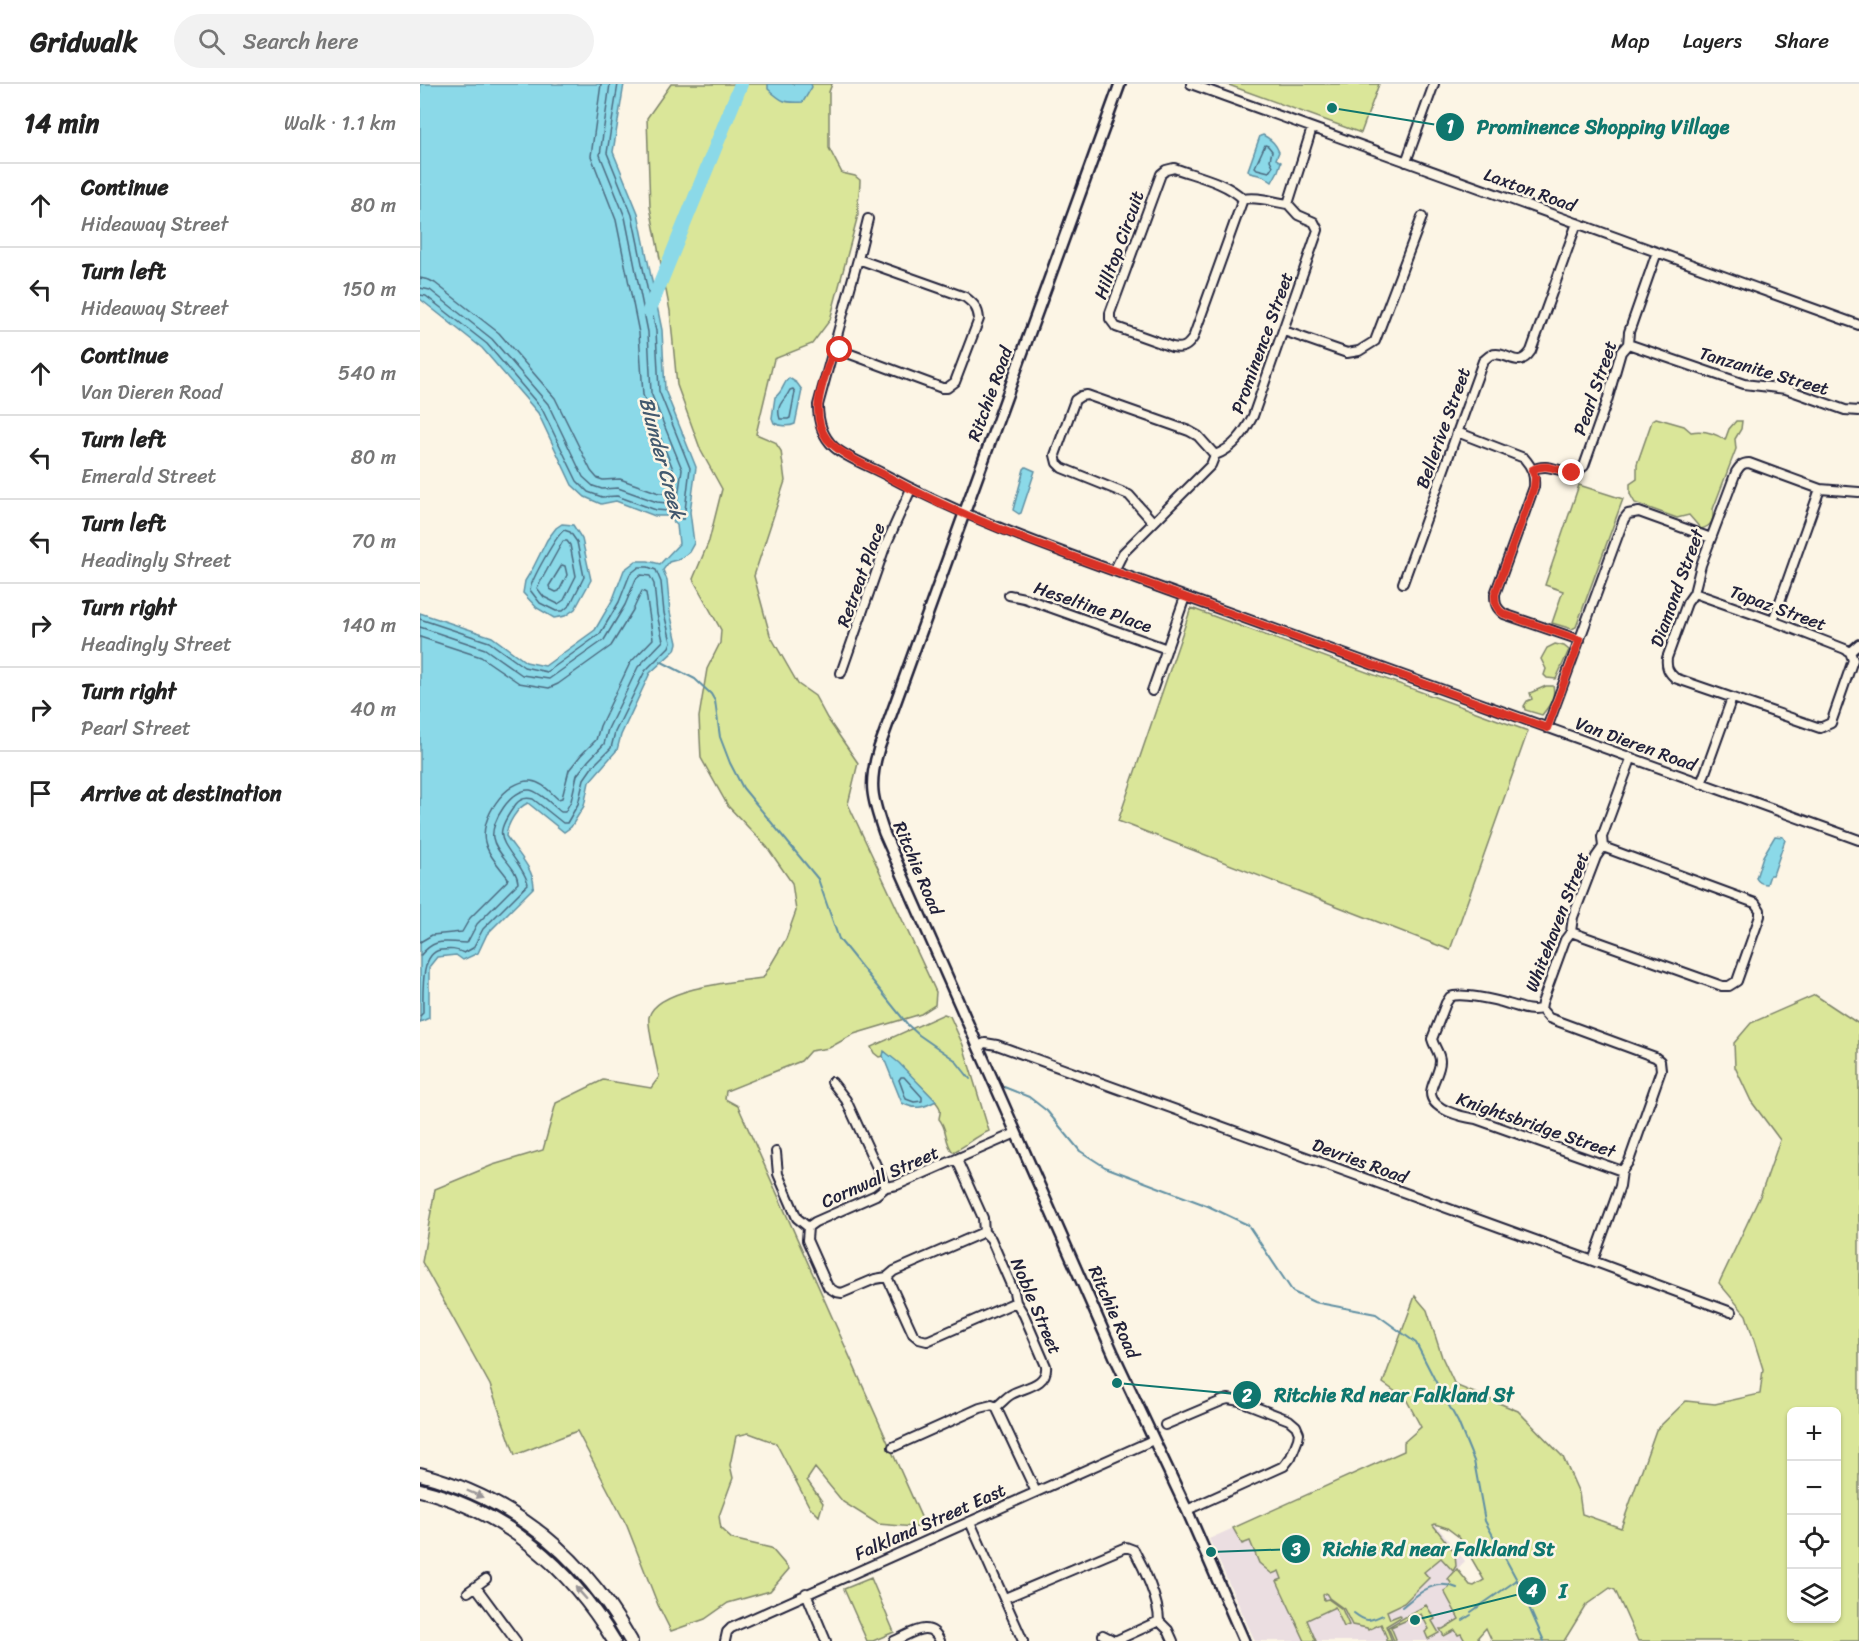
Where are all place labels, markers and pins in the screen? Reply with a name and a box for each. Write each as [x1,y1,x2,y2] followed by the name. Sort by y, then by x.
[1435,108,1742,146] callout: Prominence Shopping Village
[1232,1376,1526,1414] callout: Ritchie Rd near Falkland St
[1281,1530,1567,1568] callout: Richie Rd near Falkland St
[1517,1572,1579,1610] callout: I

